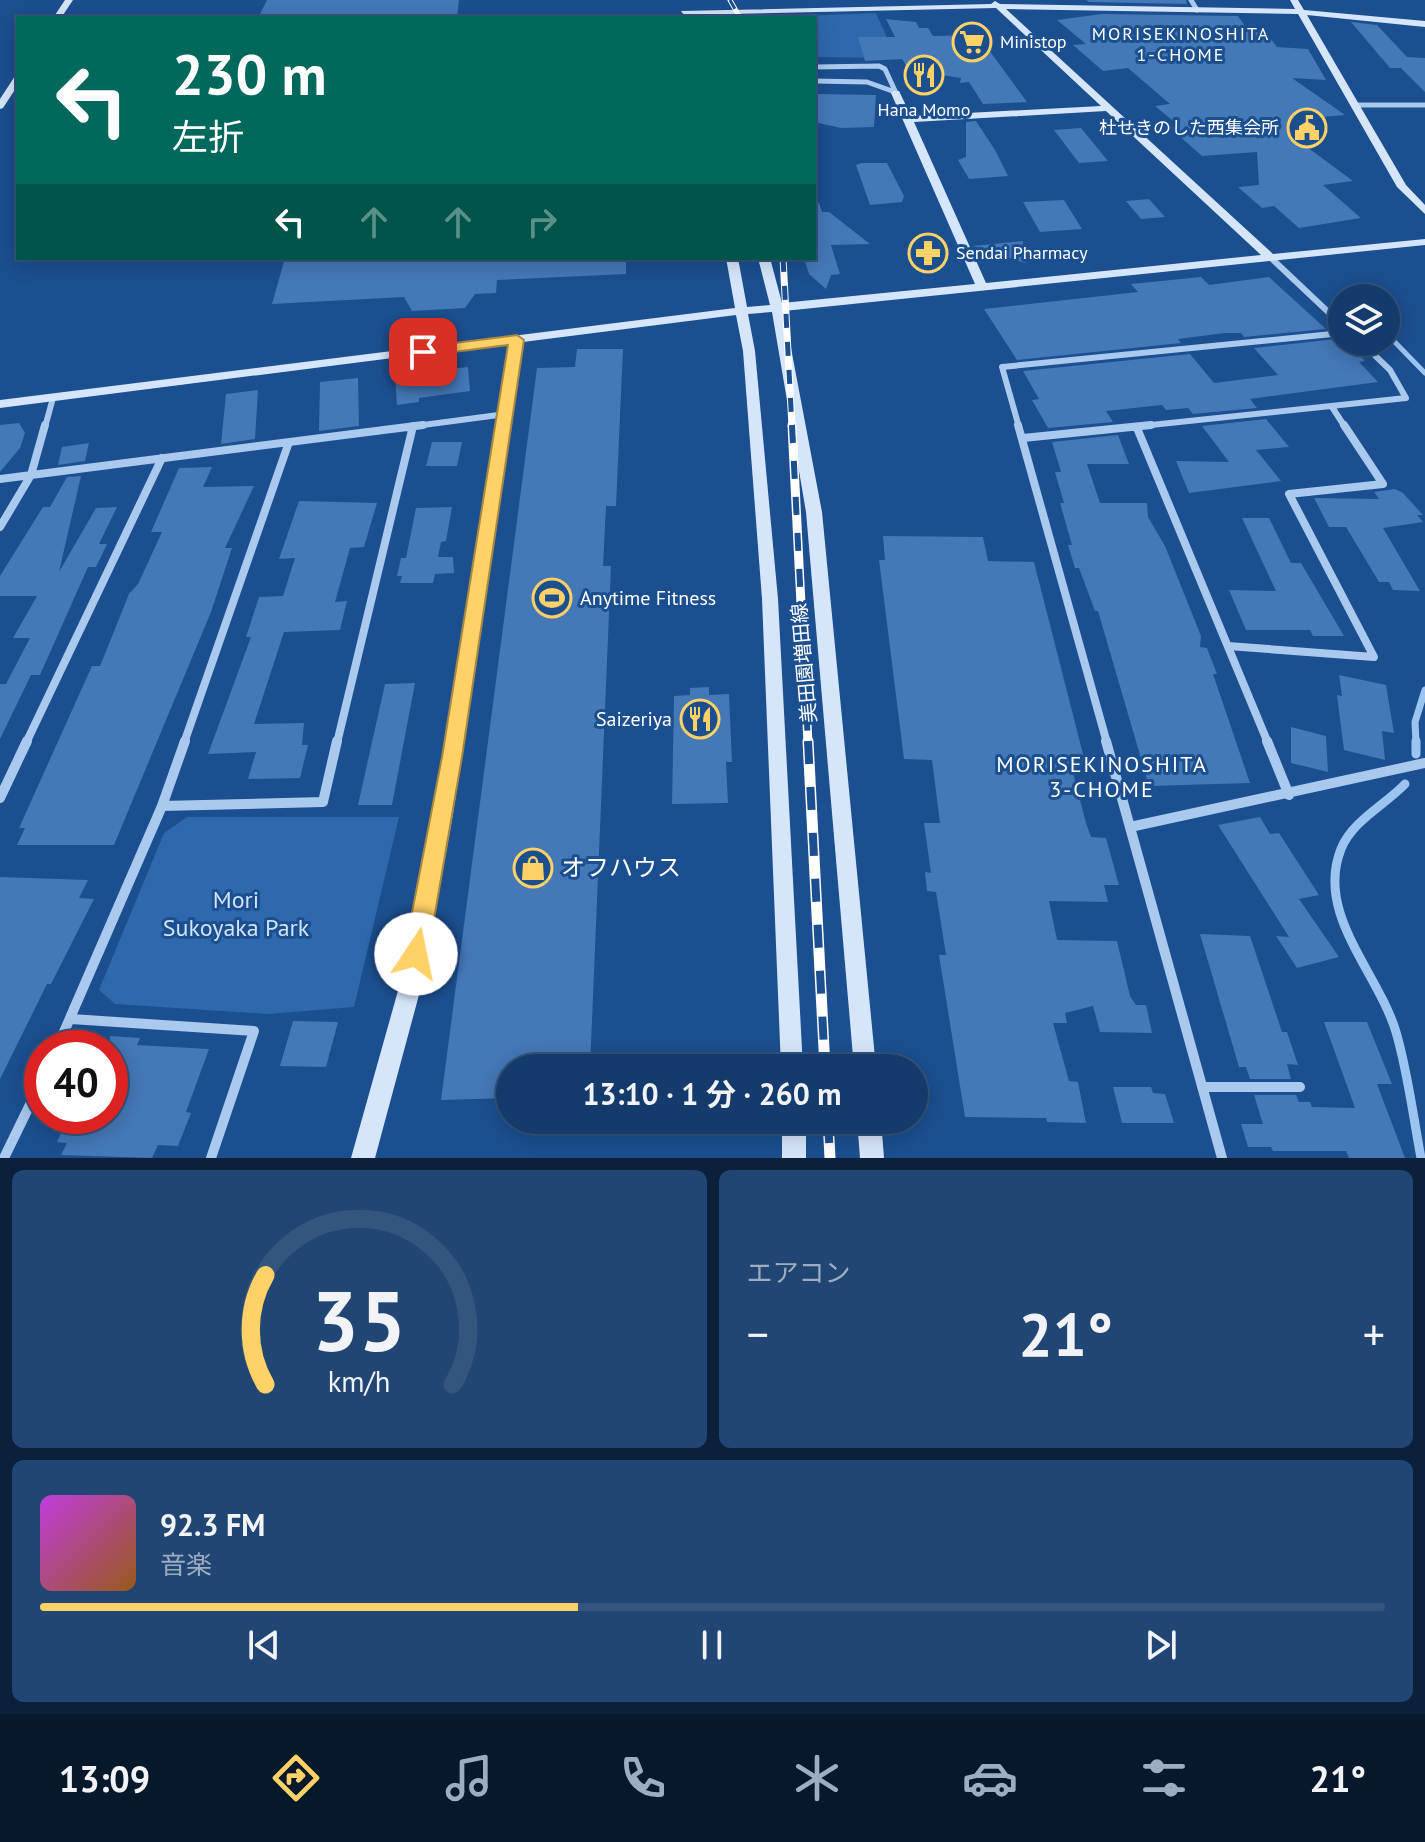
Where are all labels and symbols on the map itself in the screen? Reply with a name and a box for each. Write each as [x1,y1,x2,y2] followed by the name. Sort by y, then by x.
[951,21,993,63] supermarket icon: Ministop
[1092,22,1270,66] district label: MORISEKINOSHITA 1-CHOME
[1000,30,1067,53] place label: Ministop
[903,54,945,96] restaurant icon: Hana Momo
[878,98,970,121] place label: Hana Momo
[1286,107,1328,149] public building icon: 杜せきのした西集会所
[1099,116,1279,139] place label: 杜せきのした西集会所
[907,232,949,274] pharmacy icon: Sendai Pharmacy
[956,241,1088,264] place label: Sendai Pharmacy
[389,318,457,386] pin
[531,577,573,619] sports icon: Anytime Fitness
[580,585,716,611] place label: Anytime Fitness
[786,602,822,724] street label: 美田園増田線
[679,698,721,740] restaurant icon: Saizeriya
[596,706,672,732] place label: Saizeriya
[996,750,1208,803] district label: MORISEKINOSHITA 3-CHOME
[512,847,554,889] shop icon: オフハウス
[561,852,681,883] place label: オフハウス
[163,884,310,943] park label: Mori Sukoyaka Park
[374,912,458,996] position arrow
[24,1030,128,1134] speed limit sign: 40

